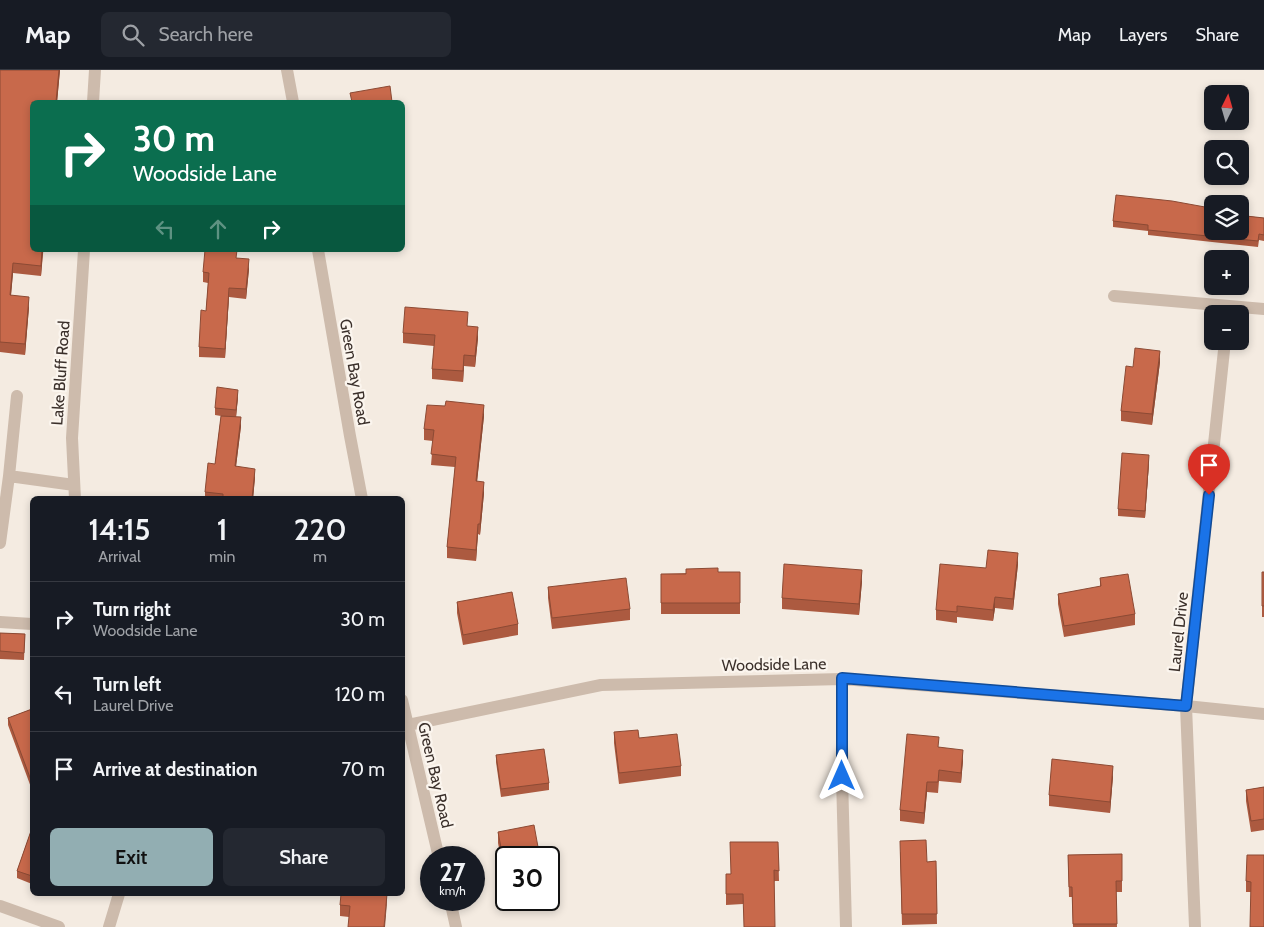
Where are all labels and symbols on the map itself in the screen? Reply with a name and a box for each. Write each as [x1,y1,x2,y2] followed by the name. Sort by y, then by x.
[1204,85,1249,130] north arrow
[336,317,373,427] street label: Green Bay Road
[47,320,74,426] street label: Lake Bluff Road
[1188,444,1230,495] pin
[1165,591,1192,673] street label: Laurel Drive
[722,654,826,675] street label: Woodside Lane
[414,720,457,830] street label: Green Bay Road
[815,749,867,801] position arrow
[495,846,560,911] speed limit sign: 30

